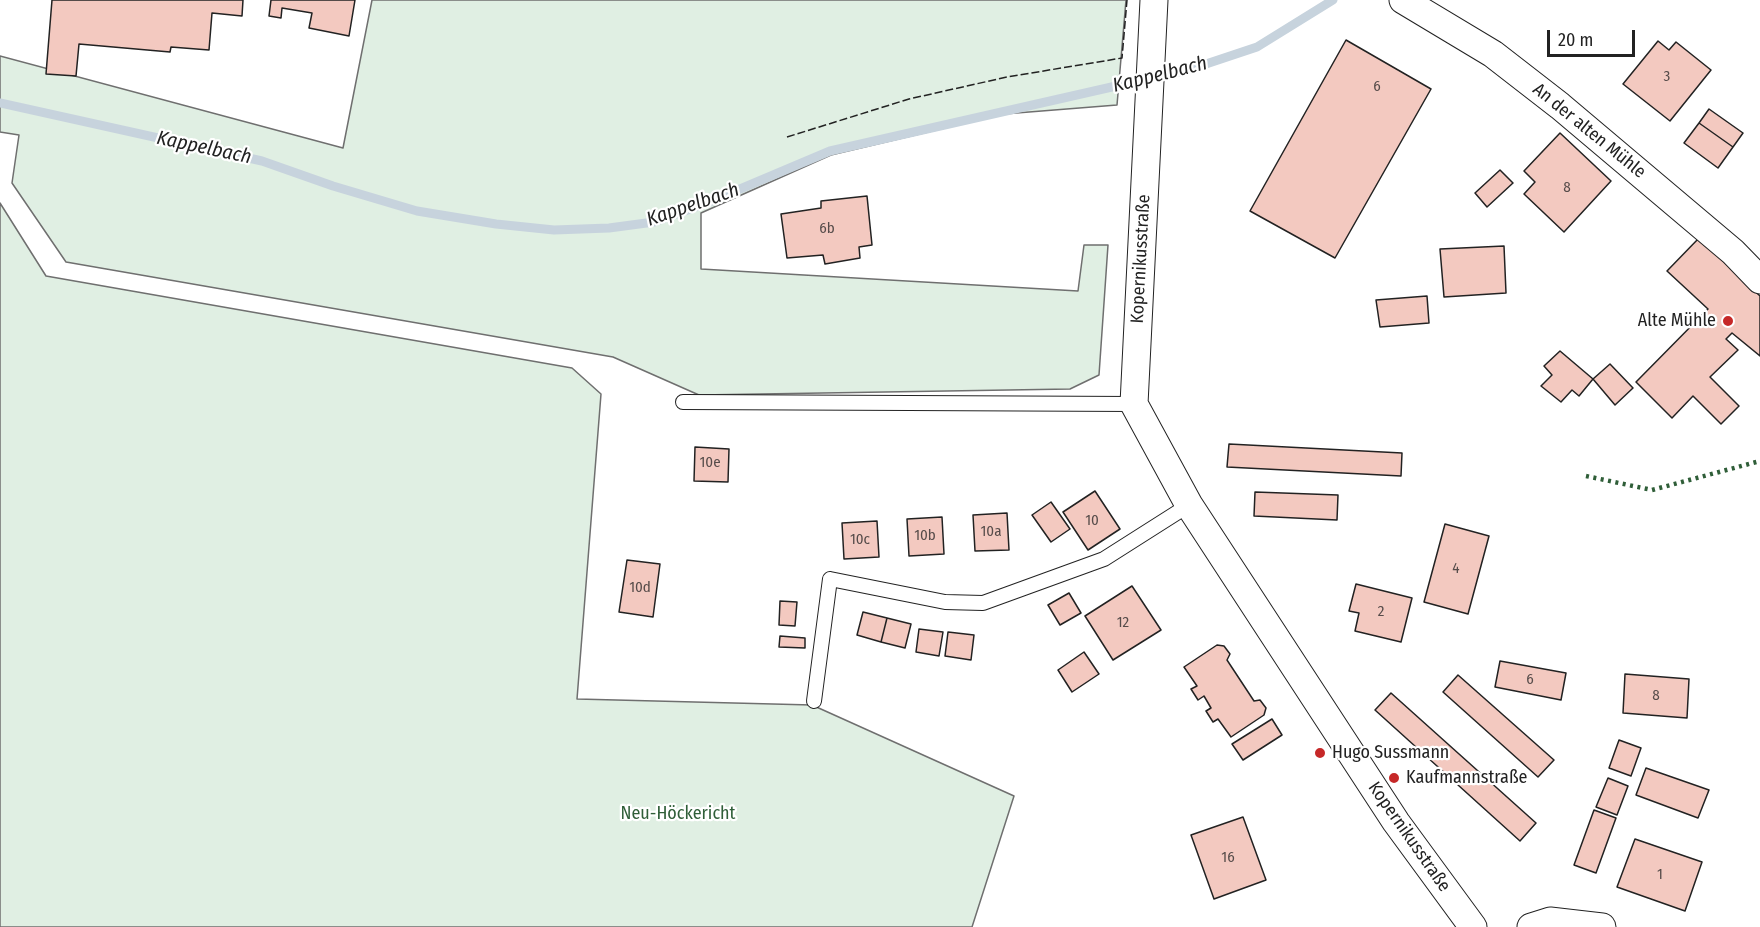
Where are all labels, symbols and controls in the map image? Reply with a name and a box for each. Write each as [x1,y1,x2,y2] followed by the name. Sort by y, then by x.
[1550,18,1638,56] scale bar
[1558,29,1593,51] text: 20 m
[1110,52,1210,98] water label: Kappelbach
[1664,68,1670,86] house number: 3
[1373,78,1381,96] house number: 6
[1528,79,1650,183] street label: An der alten Mühle
[154,126,254,170] water label: Kappelbach
[643,178,743,232] water label: Kappelbach
[1563,179,1571,197] house number: 8
[1127,194,1155,324] street label: Kopernikusstraße
[819,220,835,238] house number: 6b
[1638,310,1716,332] place label: Alte Mühle
[1721,314,1735,328] marker: Alte Mühle
[699,454,721,472] house number: 10e
[1085,512,1099,530] house number: 10
[980,523,1002,541] house number: 10a
[914,527,936,545] house number: 10b
[850,531,870,549] house number: 10c
[1452,560,1460,578] house number: 4
[629,579,651,597] house number: 10d
[1378,603,1384,621] house number: 2
[1117,614,1129,632] house number: 12
[1526,671,1534,689] house number: 6
[1652,687,1660,705] house number: 8
[1332,742,1449,764] place label: Hugo Sussmann
[1313,746,1327,760] marker: Hugo Sussmann
[1406,767,1527,789] place label: Kaufmannstraße
[1387,771,1401,785] marker: Kaufmannstraße
[1363,778,1455,896] street label: Kopernikusstraße
[621,803,735,825] park label: Neu-Höckericht
[1221,849,1235,867] house number: 16
[1657,866,1663,884] house number: 1

